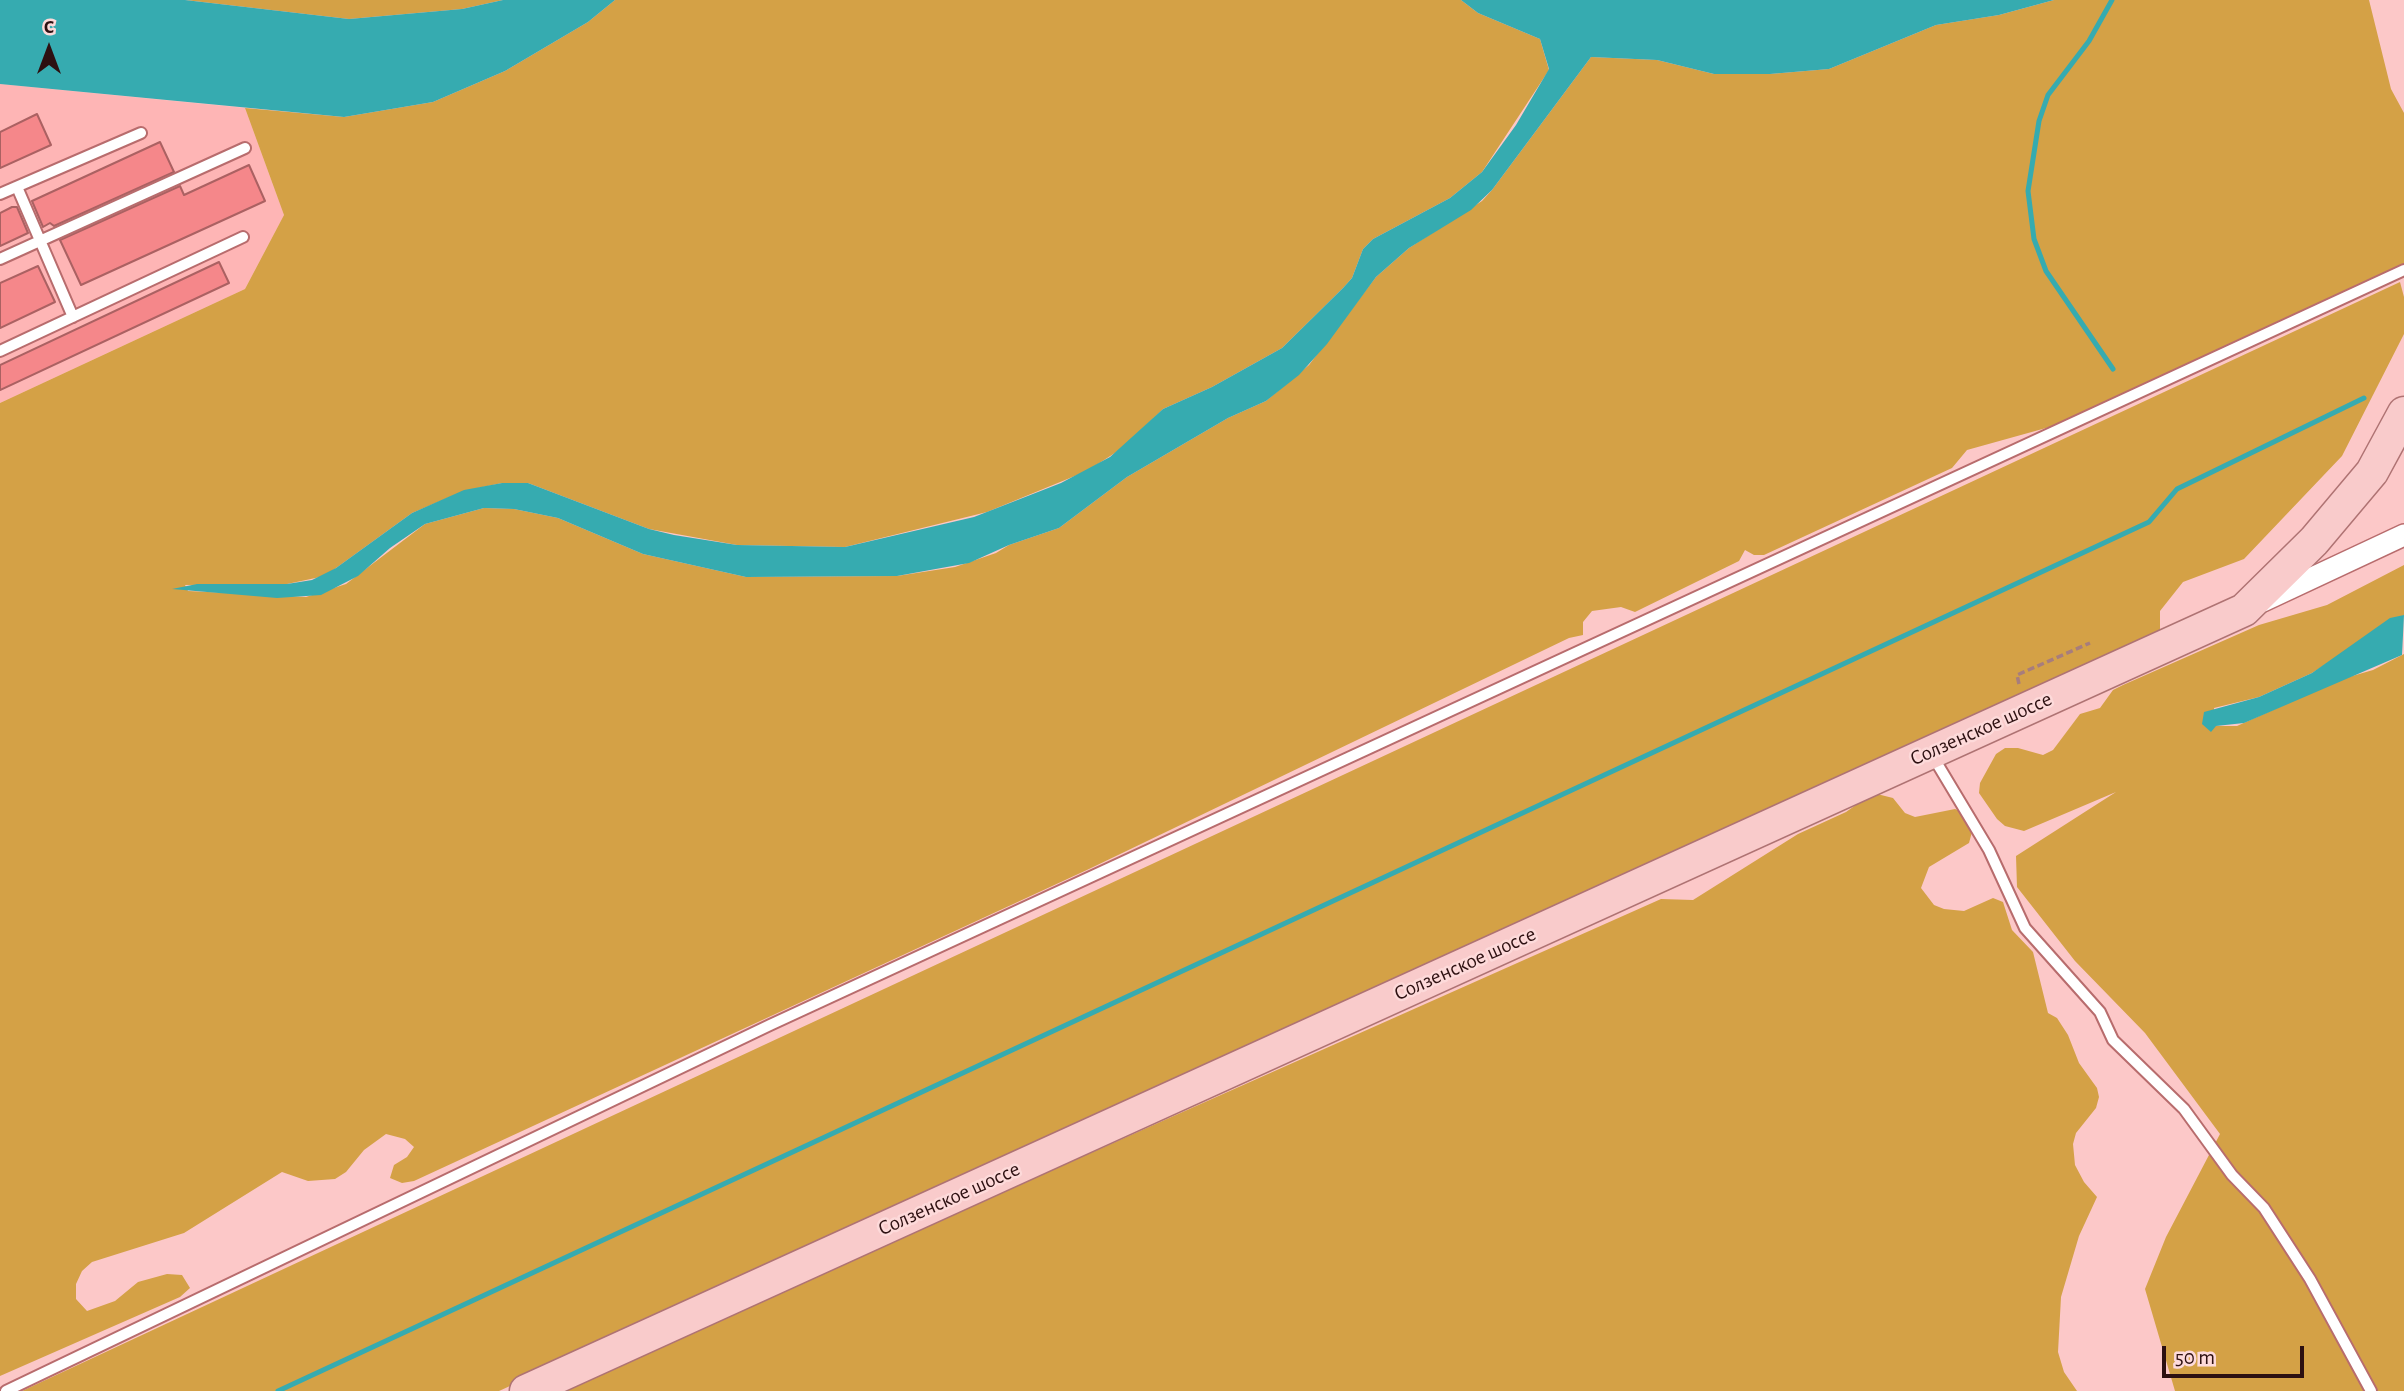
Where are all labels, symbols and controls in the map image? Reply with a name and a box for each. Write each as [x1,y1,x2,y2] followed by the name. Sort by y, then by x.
[14,14,84,84] north arrow
[44,18,54,37] text: С
[1906,686,2056,772] street label: Солзенское шоссе
[1390,921,1540,1007] street label: Солзенское шоссе
[874,1156,1024,1242] street label: Солзенское шоссе
[2166,1332,2308,1376] scale bar
[2175,1347,2215,1368] text: 50 m

